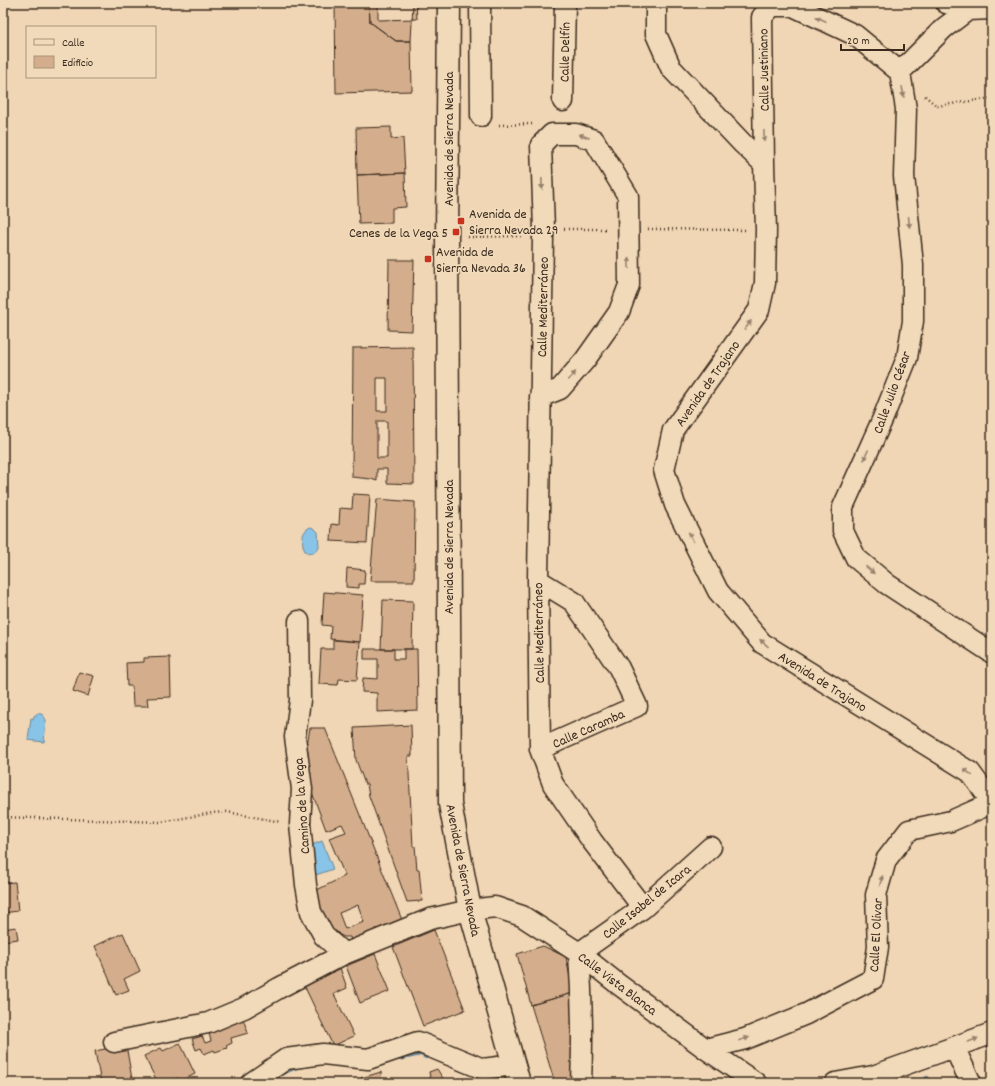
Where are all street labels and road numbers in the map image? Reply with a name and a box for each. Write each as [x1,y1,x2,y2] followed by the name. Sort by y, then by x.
[555,22,577,82] street label: Calle Delfín
[754,29,776,111] street label: Calle Justiniano
[440,71,460,206] street label: Avenida de Sierra Nevada
[533,257,555,357] street label: Calle Mediterráneo
[671,337,746,431] street label: Avenida de Trajano
[869,348,917,437] street label: Calle Julio César
[440,479,460,614] street label: Avenida de Sierra Nevada
[529,583,551,683] street label: Calle Mediterráneo
[774,647,870,718] street label: Avenida de Trajano
[550,705,628,755] street label: Calle Caramba
[290,757,316,855] street label: Camino de la Vega
[439,802,485,939] street label: Avenida de Sierra Nevada
[598,860,696,945] street label: Calle Isabel de Icara
[865,897,889,973] street label: Calle El Olivar
[573,948,661,1021] street label: Calle Vista Blanca

